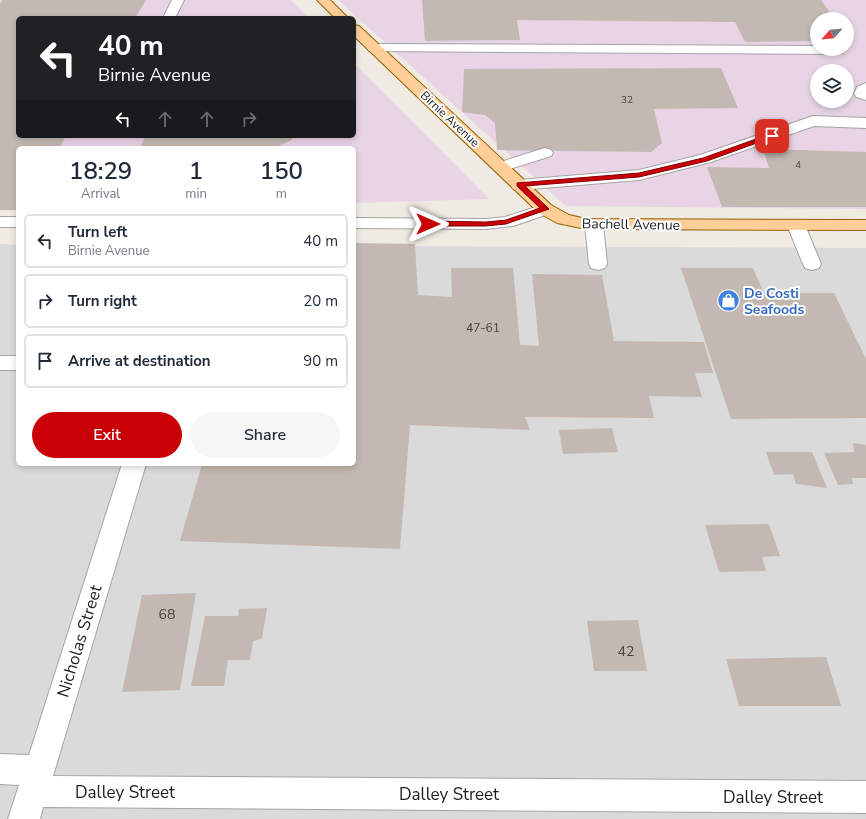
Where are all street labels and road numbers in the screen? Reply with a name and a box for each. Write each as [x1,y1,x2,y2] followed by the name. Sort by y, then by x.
[417,88,483,150] street label: Birnie Avenue
[582,214,680,235] street label: Bachell Avenue
[51,581,108,700] street label: Nicholas Street
[75,781,176,804] street label: Dalley Street
[399,783,500,806] street label: Dalley Street
[723,786,824,809] street label: Dalley Street

